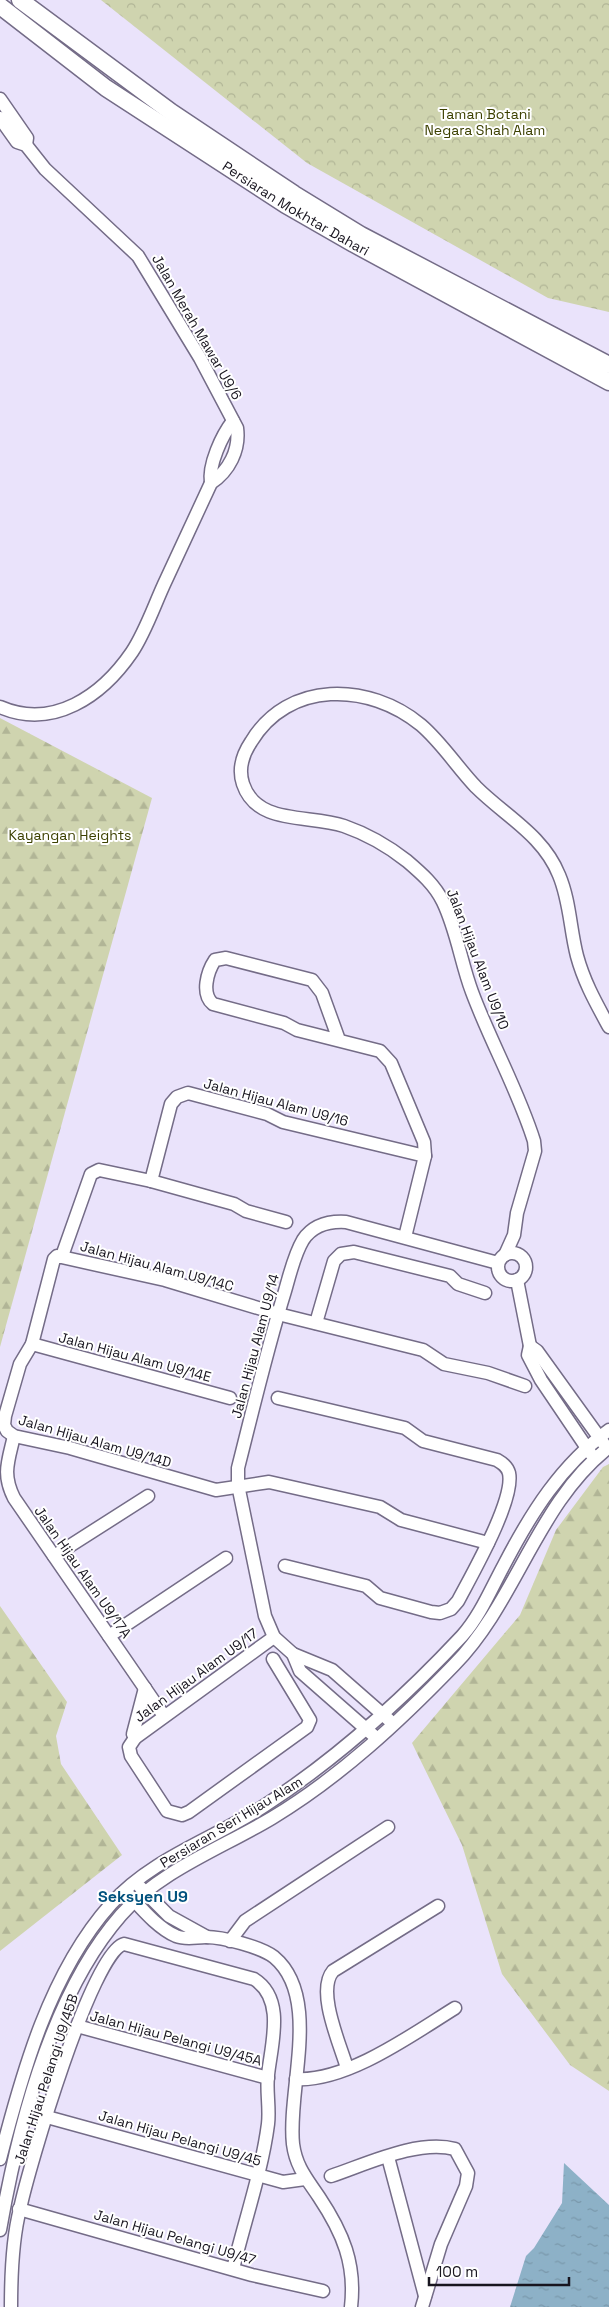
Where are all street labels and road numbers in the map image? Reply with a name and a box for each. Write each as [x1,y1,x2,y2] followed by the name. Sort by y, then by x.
[219,157,373,260] street label: Persiaran Mokhtar Dahari
[148,251,246,403] street label: Jalan Merah Mawar U9/6
[443,886,513,1032] street label: Jalan Hijau Alam U9/10
[202,1074,350,1130] street label: Jalan Hijau Alam U9/16
[78,1237,236,1295] street label: Jalan Hijau Alam U9/14C
[227,1271,283,1420] street label: Jalan Hijau Alam U9/14
[57,1328,213,1386] street label: Jalan Hijau Alam U9/14E
[16,1411,174,1471] street label: Jalan Hijau Alam U9/14D
[31,1502,136,1642] street label: Jalan Hijau Alam U9/17A
[131,1624,261,1726] street label: Jalan Hijau Alam U9/17
[156,1772,306,1872] street label: Persiaran Seri Hijau Alam
[10,1992,82,2166] street label: Jalan Hijau Pelangi U9/45B
[88,2006,264,2070] street label: Jalan Hijau Pelangi U9/45A
[97,2106,263,2170] street label: Jalan Hijau Pelangi U9/45
[92,2205,258,2269] street label: Jalan Hijau Pelangi U9/47

